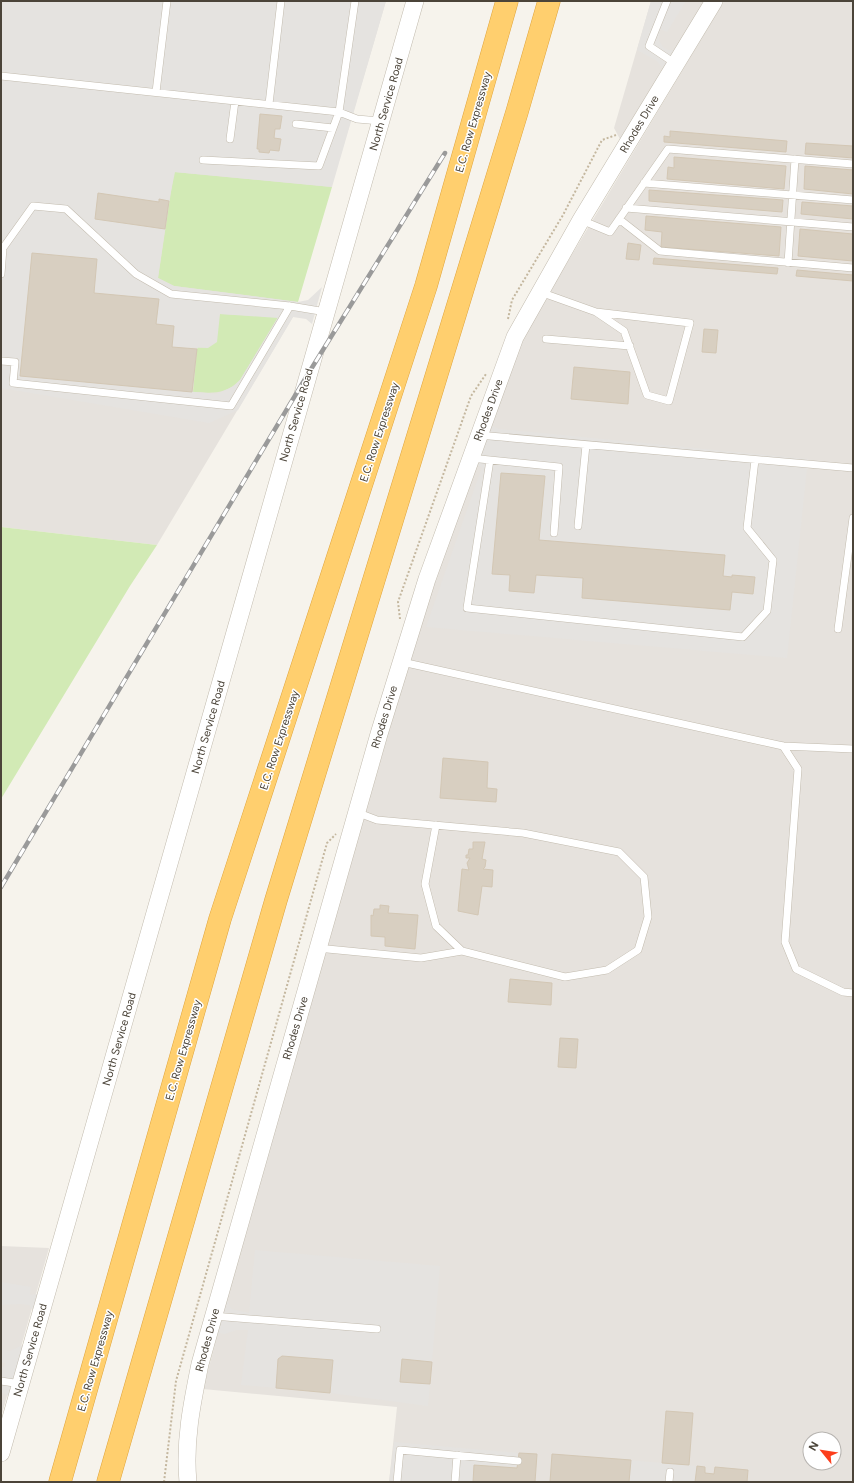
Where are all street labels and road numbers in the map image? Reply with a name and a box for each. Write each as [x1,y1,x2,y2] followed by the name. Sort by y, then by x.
[367,56,406,152] street label: North Service Road
[453,70,494,174] street label: E.C. Row Expressway
[617,93,662,156] street label: Rhodes Drive
[277,367,316,463] street label: North Service Road
[471,377,506,443] street label: Rhodes Drive
[357,380,402,484] street label: E.C. Row Expressway
[189,679,228,775] street label: North Service Road
[369,684,400,750] street label: Rhodes Drive
[257,688,302,792] street label: E.C. Row Expressway
[100,991,139,1087] street label: North Service Road
[280,995,311,1061] street label: Rhodes Drive
[163,998,204,1102] street label: E.C. Row Expressway
[11,1302,50,1398] street label: North Service Road
[193,1307,222,1373] street label: Rhodes Drive
[75,1309,116,1413] street label: E.C. Row Expressway

